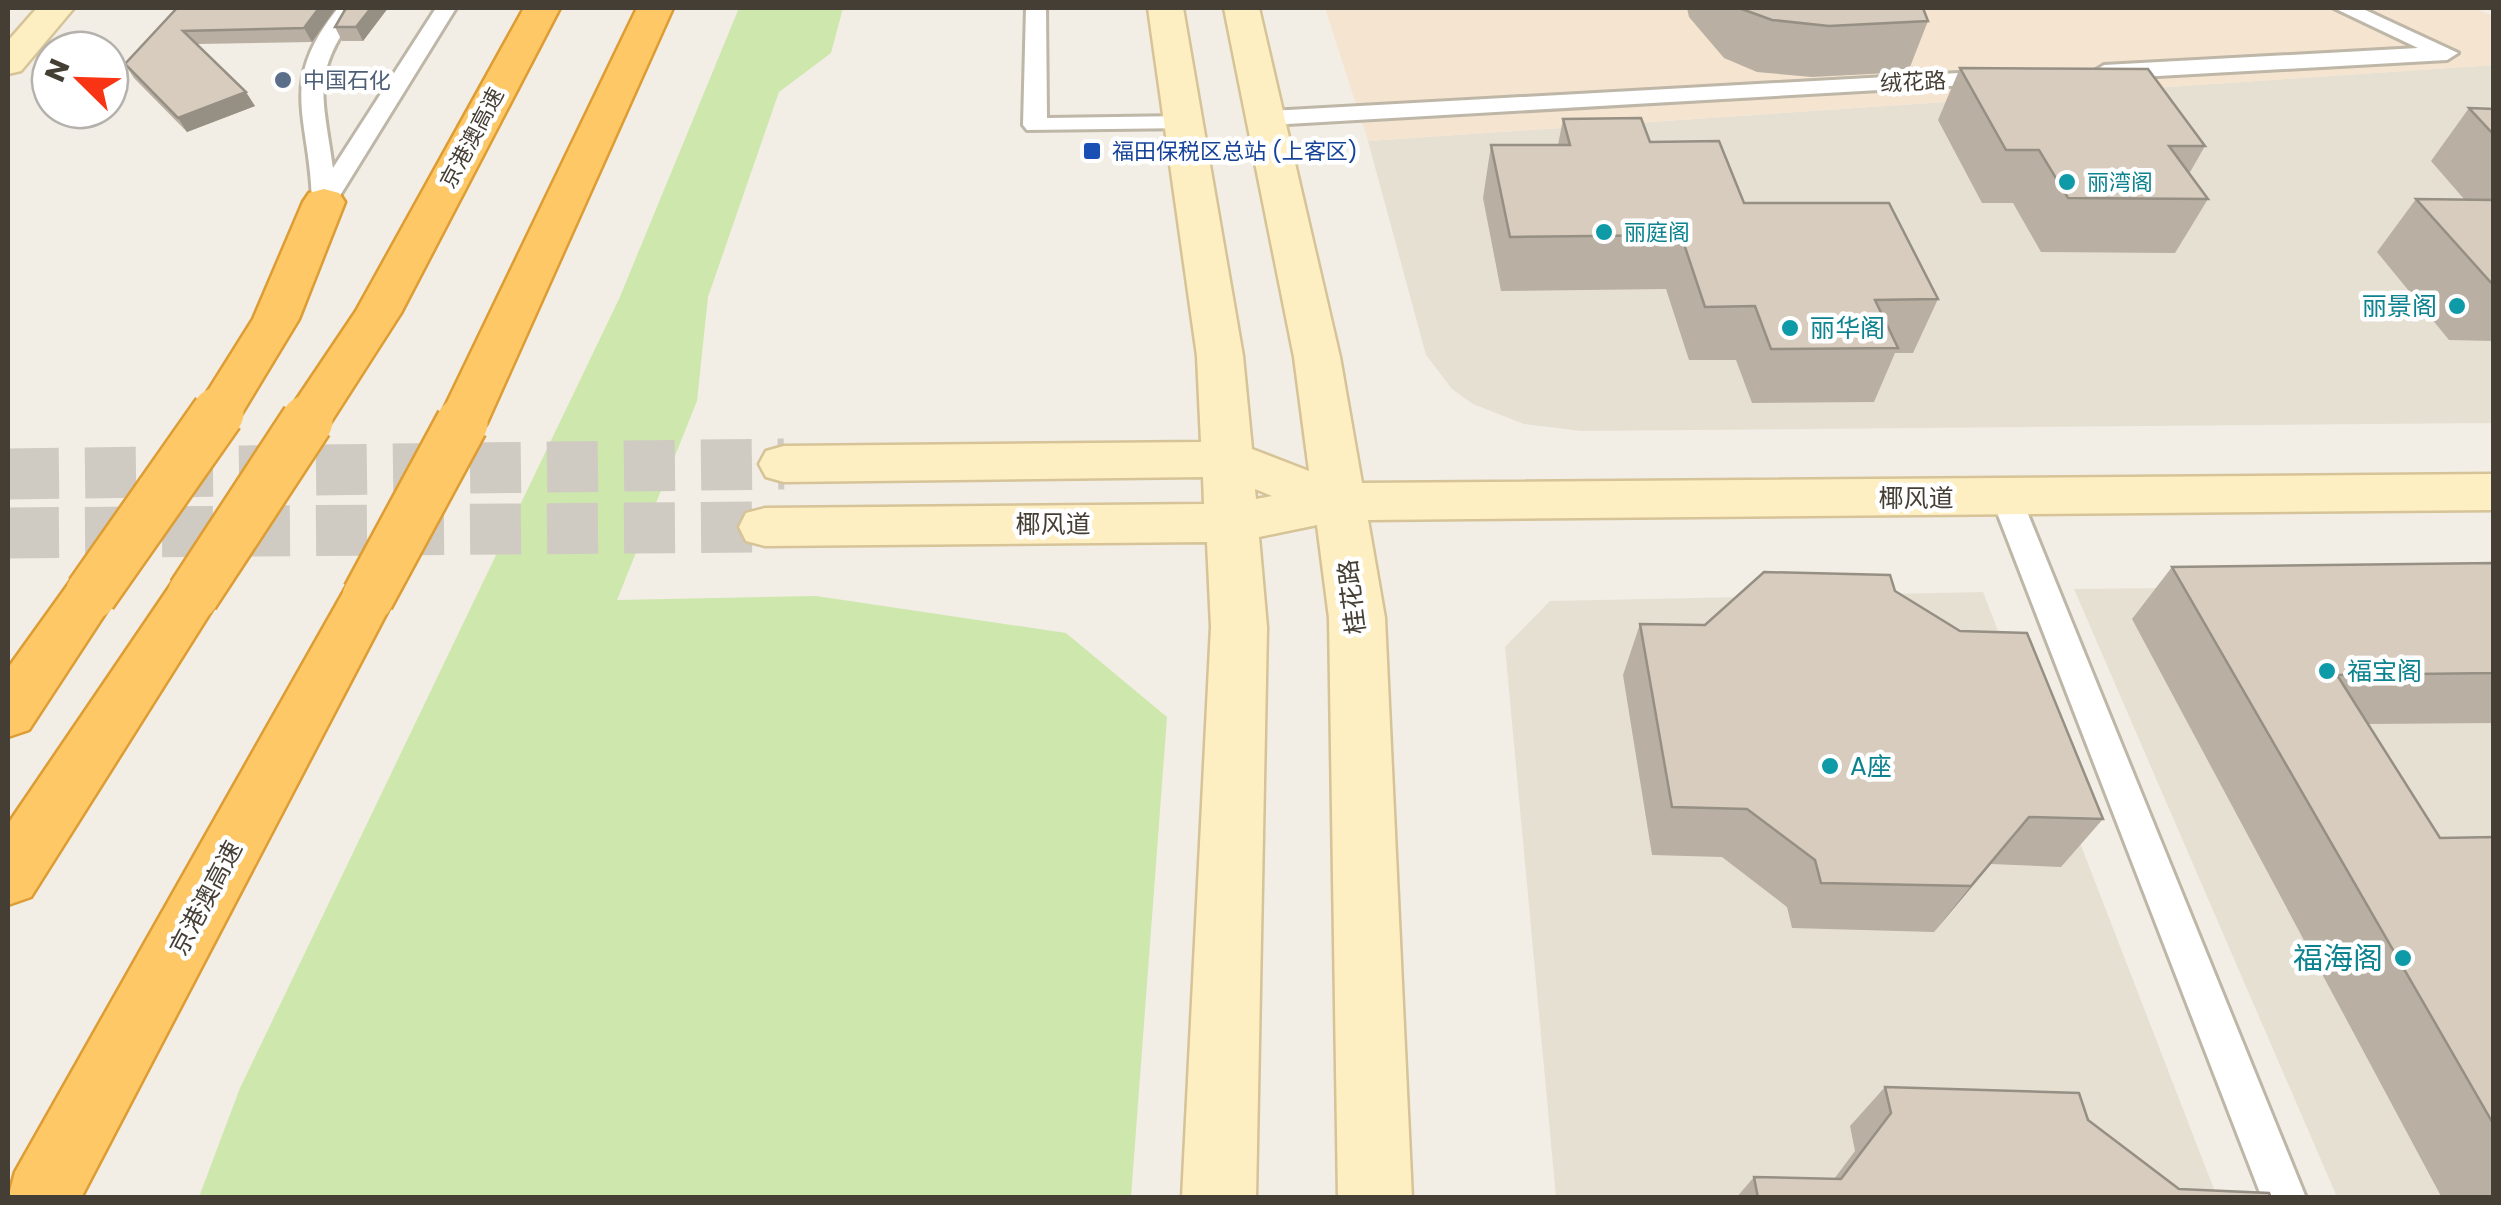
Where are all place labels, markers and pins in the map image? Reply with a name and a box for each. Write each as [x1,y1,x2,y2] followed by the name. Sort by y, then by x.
[303,65,391,96] place label: 中国石化
[272,69,294,91] marker: 中国石化
[1112,136,1358,167] place label: 福田保税区总站 (上客区)
[1081,140,1103,162] marker: 福田保税区总站 (上客区)
[2087,167,2153,198] place label: 丽湾阁
[2056,171,2078,193] marker: 丽湾阁
[1624,217,1690,248] place label: 丽庭阁
[1593,221,1615,243] marker: 丽庭阁
[2362,289,2437,324] place label: 丽景阁
[2446,295,2468,317] marker: 丽景阁
[1810,311,1885,346] place label: 丽华阁
[1779,317,1801,339] marker: 丽华阁
[2347,654,2422,689] place label: 福宝阁
[2316,660,2338,682] marker: 福宝阁
[1850,749,1892,784] place label: A座
[1819,755,1841,777] marker: A座
[2293,937,2383,980] place label: 福海阁
[2392,947,2414,969] marker: 福海阁

